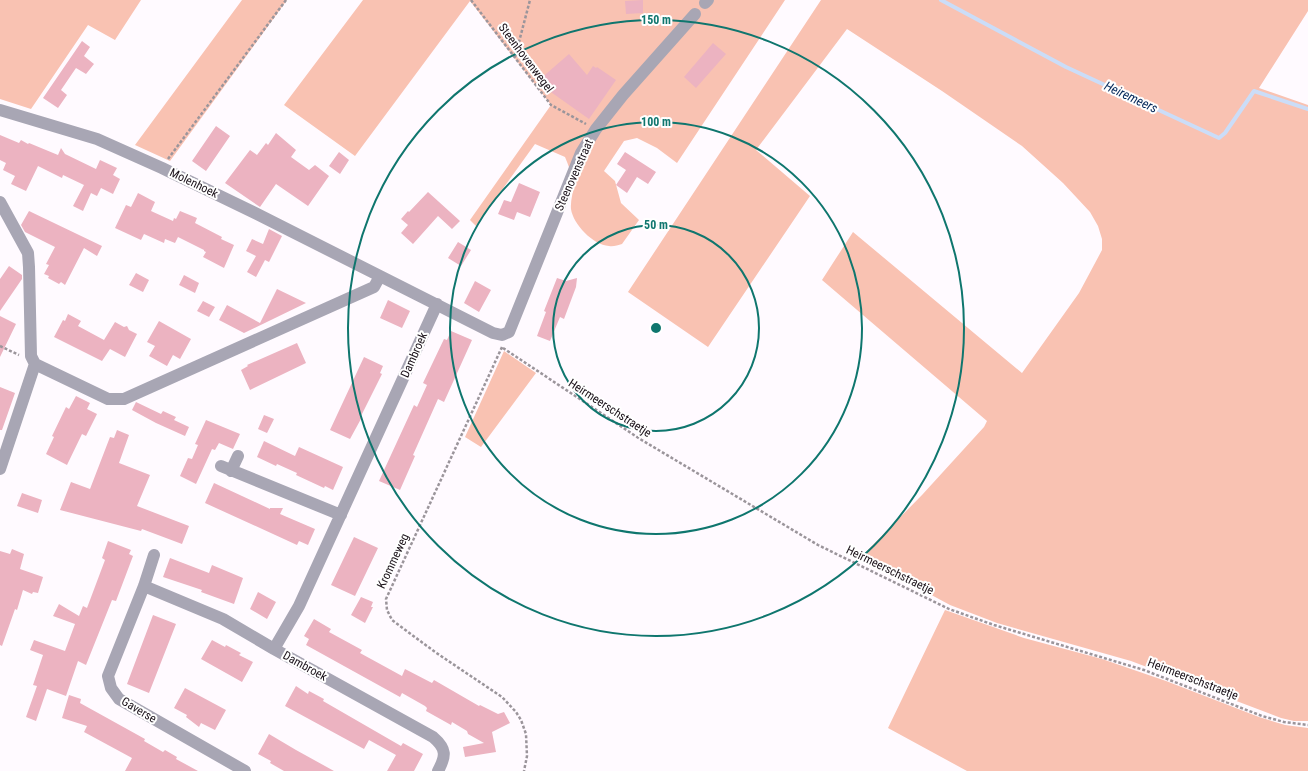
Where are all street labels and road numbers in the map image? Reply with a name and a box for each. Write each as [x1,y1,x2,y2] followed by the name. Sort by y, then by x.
[496,21,556,95] street label: Steenhovenwegel
[552,137,596,213] street label: Steenovenstraat
[167,165,221,201] street label: Molenhoek
[398,330,430,380] street label: Dambroek
[566,376,654,440] street label: Heirmeerschstraetje
[374,531,412,591] street label: Krommeweg
[844,543,937,597] street label: Heirmeerschstraetje
[281,648,330,684] street label: Dambroek
[1146,655,1241,703] street label: Heirmeerschstraetje
[119,694,159,726] street label: Gaverse

